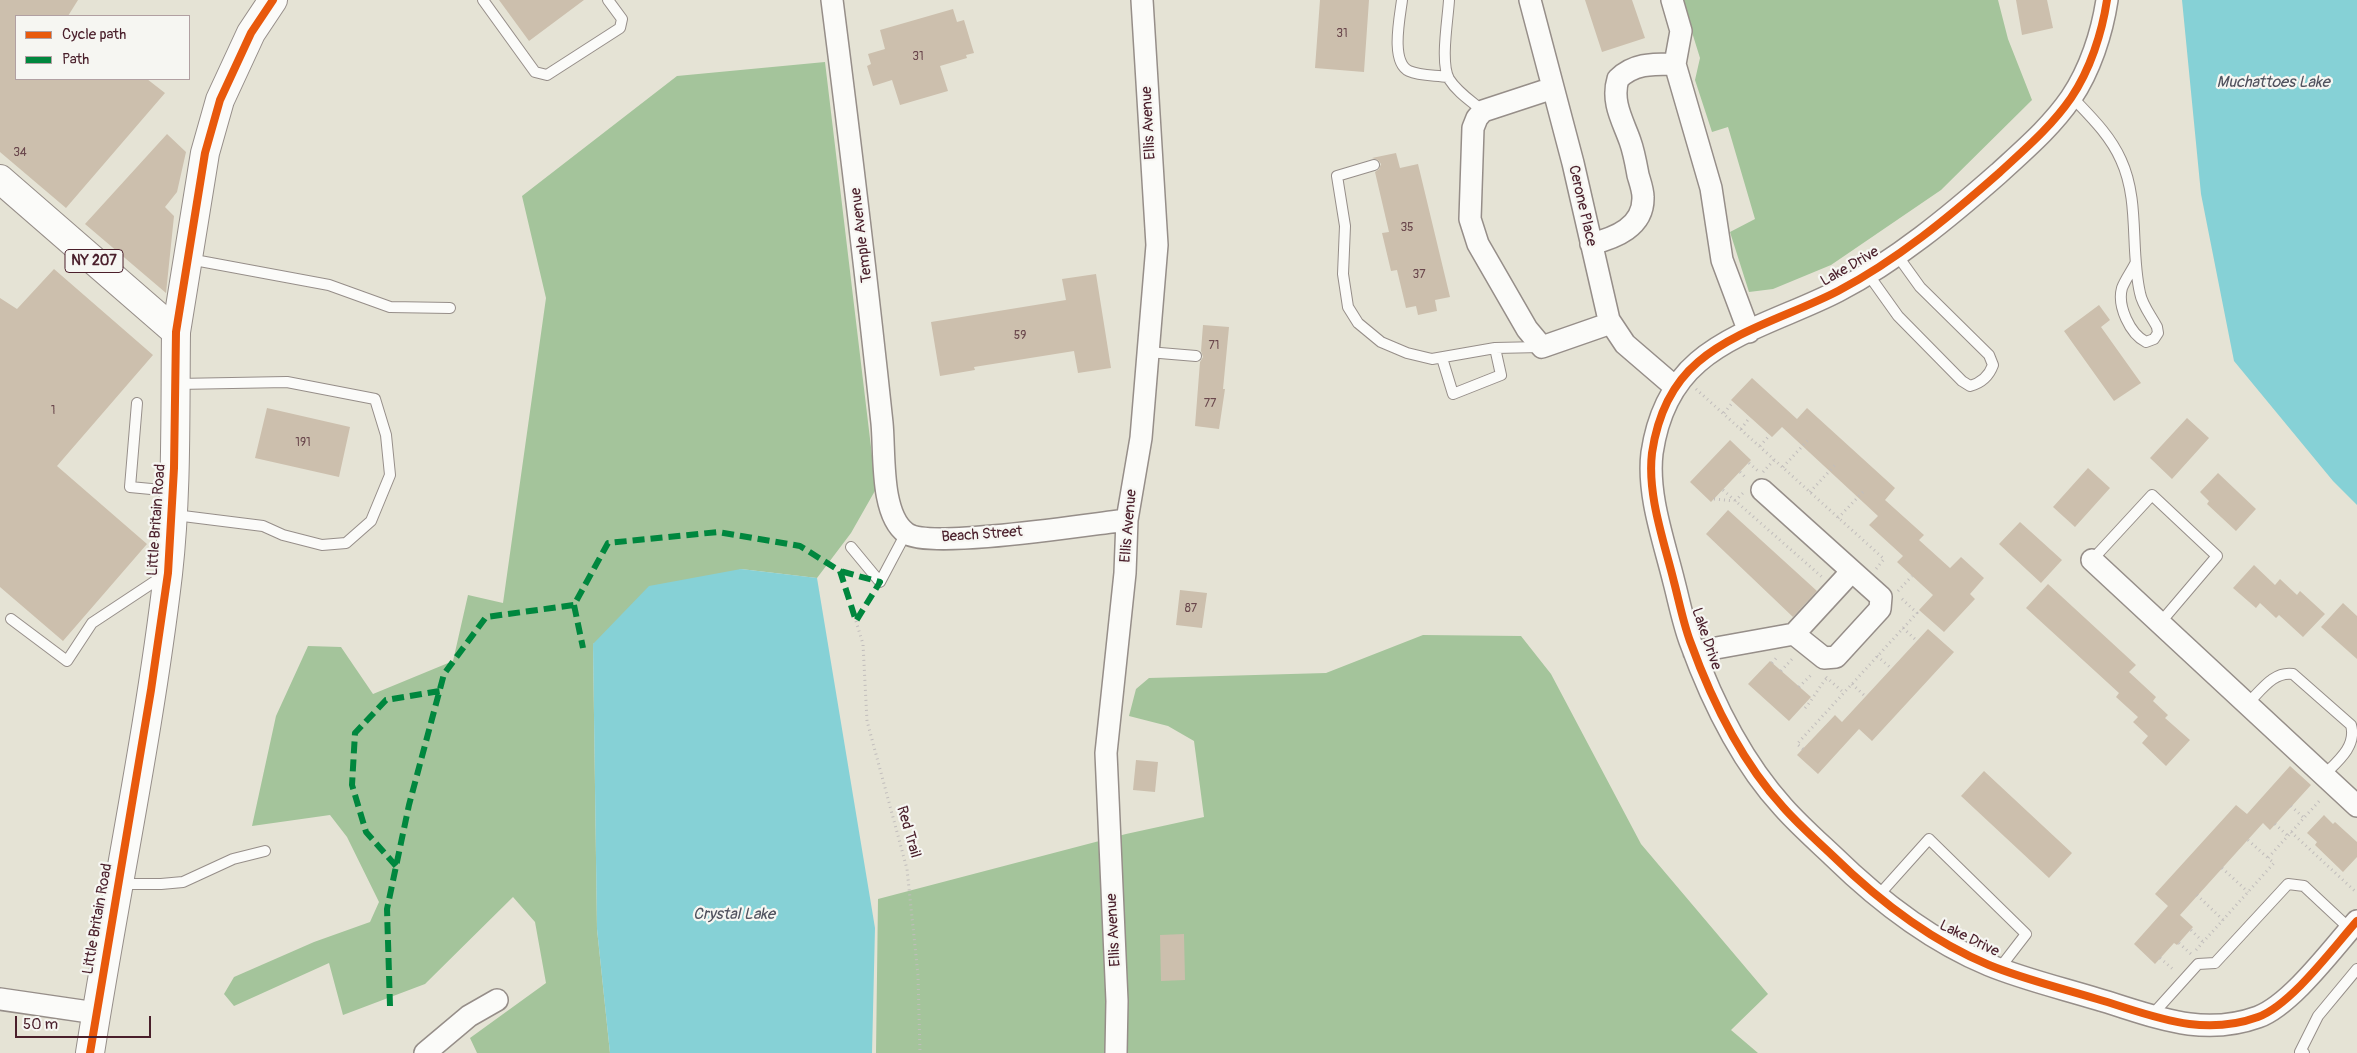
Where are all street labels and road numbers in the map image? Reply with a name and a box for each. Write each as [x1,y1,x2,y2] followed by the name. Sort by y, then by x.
[1138,86,1160,160] street label: Ellis Avenue
[1564,164,1600,248] street label: Cerone Place
[847,187,877,283] street label: Temple Avenue
[1818,243,1882,291] street label: Lake Drive
[65,250,123,272] road number: NY 207
[144,463,170,577] street label: Little Britain Road
[1117,489,1141,563] street label: Ellis Avenue
[941,523,1023,547] street label: Beach Street
[1687,606,1725,672] street label: Lake Drive
[892,804,924,860] street label: Red Trail
[79,862,117,976] street label: Little Britain Road
[1103,893,1125,967] street label: Ellis Avenue
[1936,917,2002,961] street label: Lake Drive

